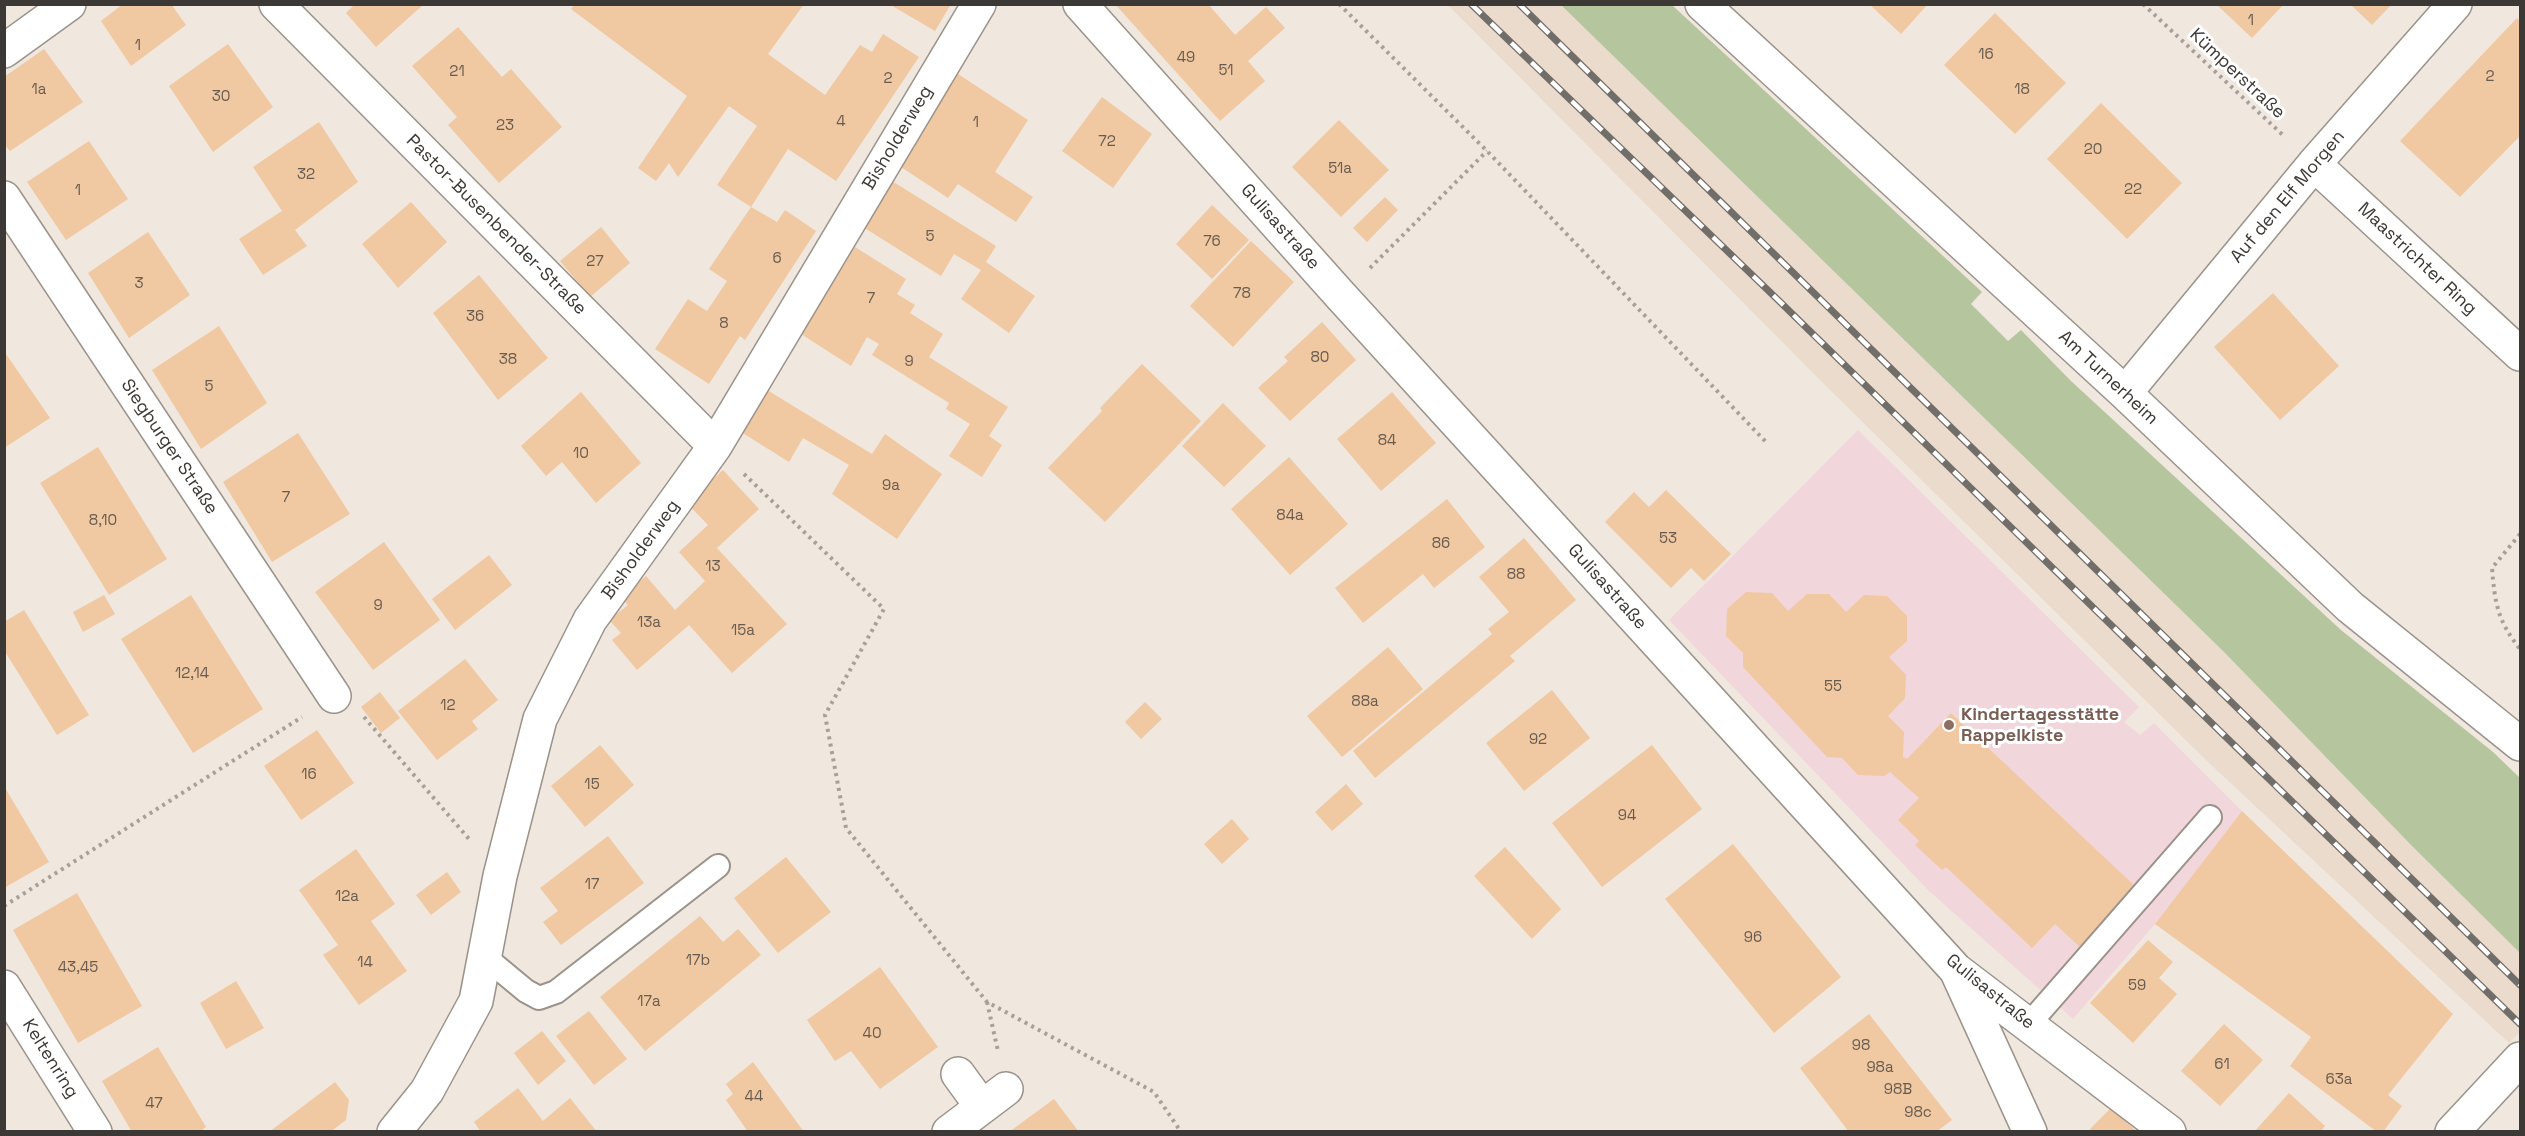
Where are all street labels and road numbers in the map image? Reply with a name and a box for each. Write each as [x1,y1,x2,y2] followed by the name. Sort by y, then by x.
[2185,24,2289,124] street label: Kümperstraße
[858,82,938,194] street label: Bisholderweg
[2226,126,2350,268] street label: Auf den Elf Morgen
[401,130,591,320] street label: Pastor-Busenbender-Straße
[1236,180,1324,274] street label: Gulisastraße
[2353,198,2481,320] street label: Maastrichter Ring
[2054,326,2162,430] street label: Am Turnerheim
[116,375,222,519] street label: Siegburger Straße
[598,496,684,604] street label: Bisholderweg
[1563,540,1651,634] street label: Gulisastraße
[1941,950,2039,1034] street label: Gulisastraße
[17,1015,83,1103] street label: Keltenring

